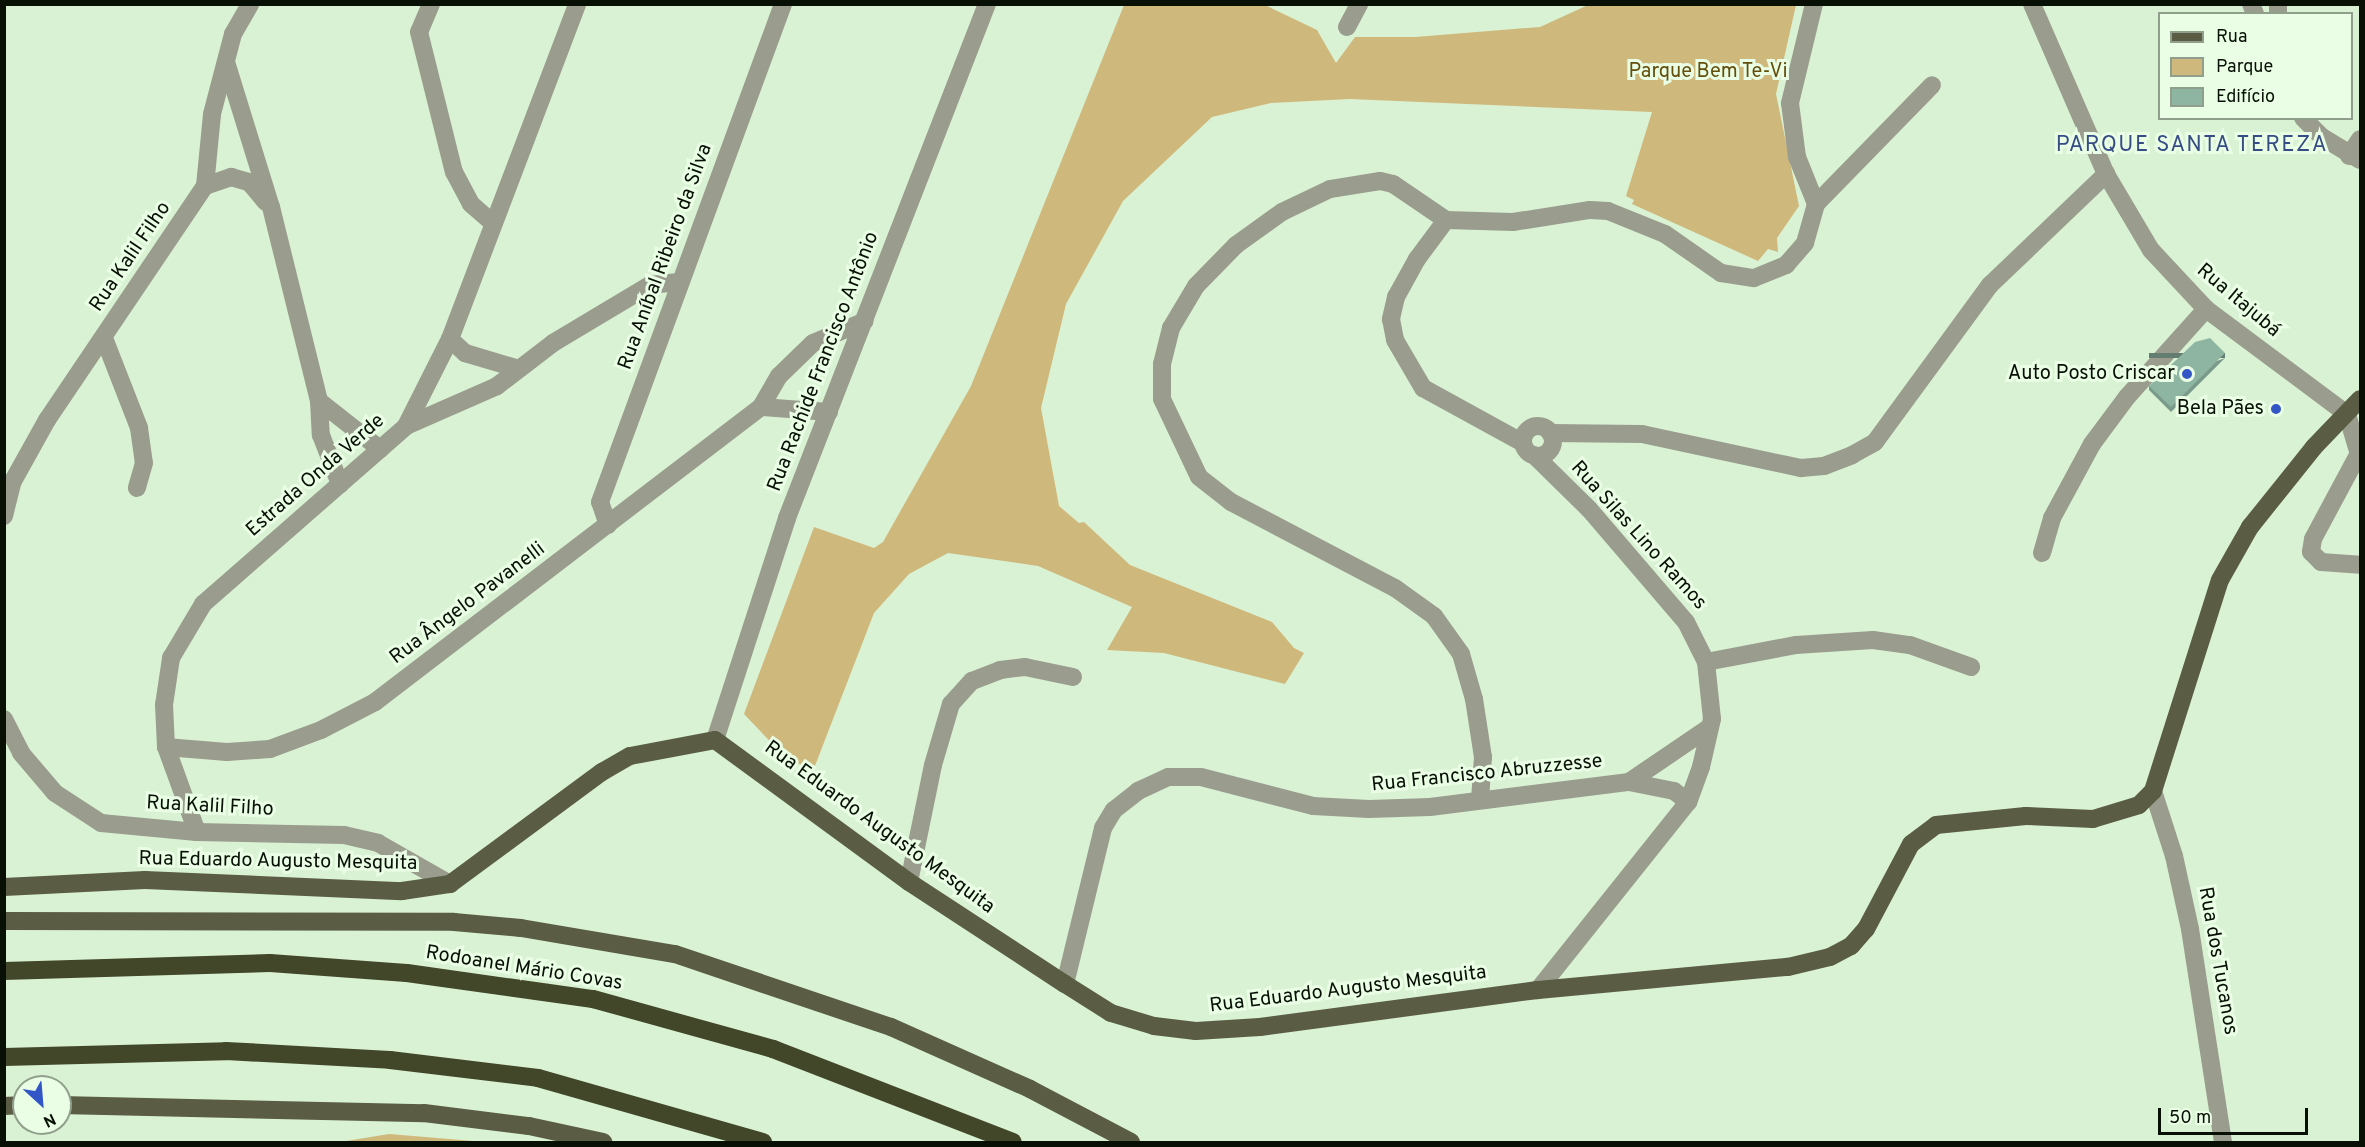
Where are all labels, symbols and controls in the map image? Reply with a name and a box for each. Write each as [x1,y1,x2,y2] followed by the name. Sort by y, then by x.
[2158,12,2353,120] legend
[2216,26,2247,49] text: Rua
[2216,56,2273,79] text: Parque
[1628,60,1788,84] park label: Parque Bem Te-Vi
[2216,86,2275,109] text: Edifício
[2055,133,2329,159] district label: PARQUE SANTA TEREZA
[614,140,718,374] street label: Rua Aníbal Ribeiro da Silva
[85,197,177,317] street label: Rua Kalil Filho
[763,228,885,496] street label: Rua Rachide Francisco Antônio
[2191,259,2285,343] street label: Rua Itajubá
[2008,362,2175,386] place label: Auto Posto Criscar
[2180,367,2194,381] marker: Auto Posto Criscar
[2177,397,2264,421] place label: Bela Pães
[2269,402,2283,416] marker: Bela Pães
[242,409,390,543] street label: Estrada Onda Verde
[1565,457,1711,615] street label: Rua Silas Lino Ramos
[385,538,551,670] street label: Rua Ângelo Pavanelli
[759,736,999,920] street label: Rua Eduardo Augusto Mesquita
[1370,750,1604,798] street label: Rua Francisco Abruzzesse
[146,792,274,822] street label: Rua Kalil Filho
[138,848,418,876] street label: Rua Eduardo Augusto Mesquita
[2192,885,2242,1037] street label: Rua dos Tucanos
[424,942,624,996] street label: Rodoanel Mário Covas
[1208,961,1488,1019] street label: Rua Eduardo Augusto Mesquita
[12,1075,72,1135] north arrow
[2161,1096,2311,1134] scale bar
[2169,1107,2211,1130] text: 50 m
[39,1108,59,1131] text: N

